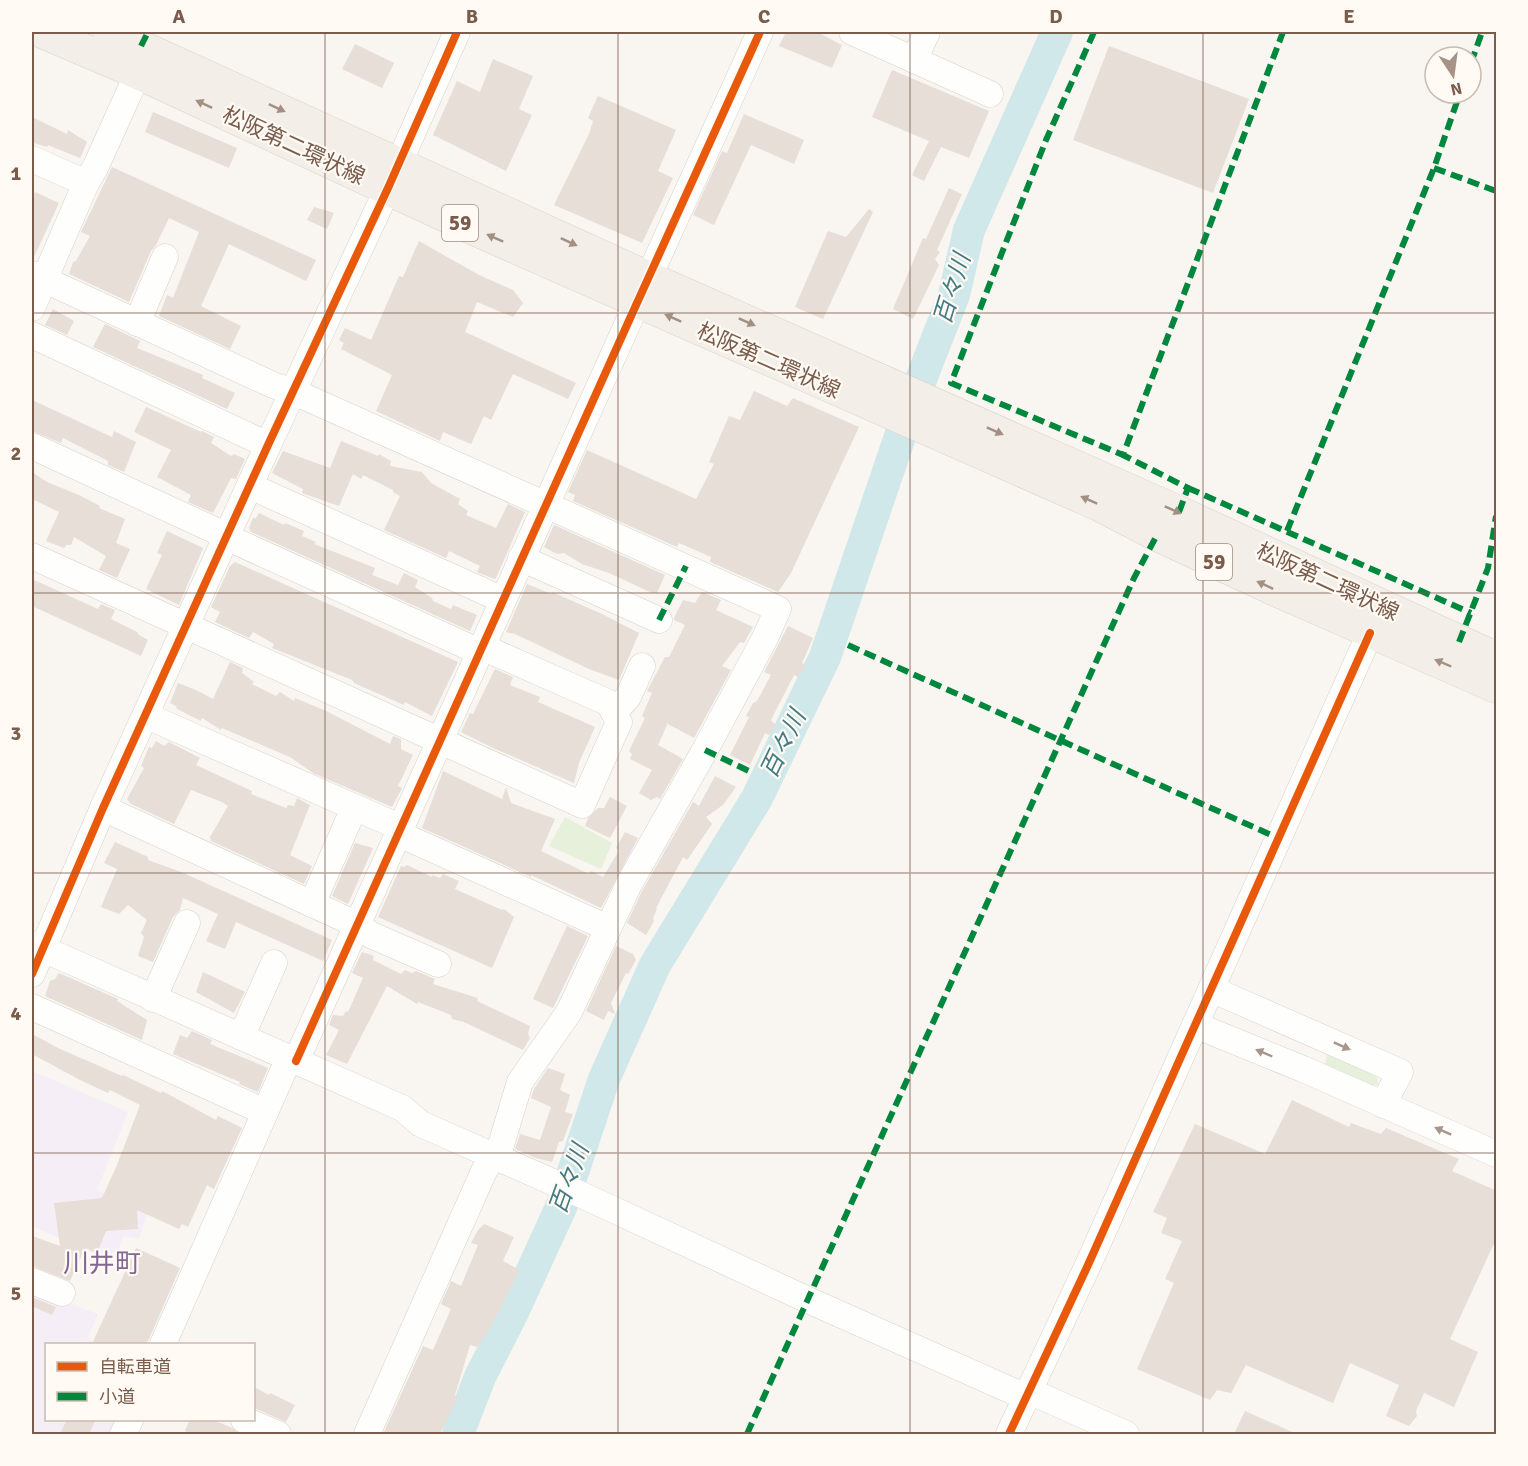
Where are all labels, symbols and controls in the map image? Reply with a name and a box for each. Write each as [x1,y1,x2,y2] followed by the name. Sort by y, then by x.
[173,4,186,29] text: A
[466,4,478,29] text: B
[758,4,770,29] text: C
[1049,4,1063,29] text: D
[1343,4,1355,29] text: E
[1423,45,1483,105] north arrow
[1448,78,1464,100] text: N
[195,98,213,108] one-way arrow
[218,101,369,190] street label: 松阪第二環状線
[269,103,287,113] one-way arrow
[11,161,22,186] text: 1
[442,205,478,241] road number: 59
[487,234,504,243] one-way arrow
[561,237,578,246] one-way arrow
[927,247,978,328] water label: 百々川
[665,313,682,322] one-way arrow
[693,317,845,404] street label: 松阪第二環状線
[738,317,756,327] one-way arrow
[986,426,1004,436] one-way arrow
[11,441,21,466] text: 2
[1080,495,1098,505] one-way arrow
[1164,505,1182,515] one-way arrow
[1252,537,1403,626] street label: 松阪第二環状線
[1196,544,1232,580] road number: 59
[1255,580,1273,590] one-way arrow
[1434,658,1452,668] one-way arrow
[754,702,814,783] water label: 百々川
[11,721,21,746] text: 3
[11,1001,22,1026] text: 4
[1333,1041,1350,1050] one-way arrow
[1255,1048,1273,1057] one-way arrow
[1434,1126,1452,1135] one-way arrow
[543,1137,596,1218] water label: 百々川
[63,1248,141,1280] district label: 川井町
[11,1281,21,1306] text: 5
[45,1343,255,1421] legend
[99,1356,171,1378] text: 自転車道
[99,1386,135,1408] text: 小道

